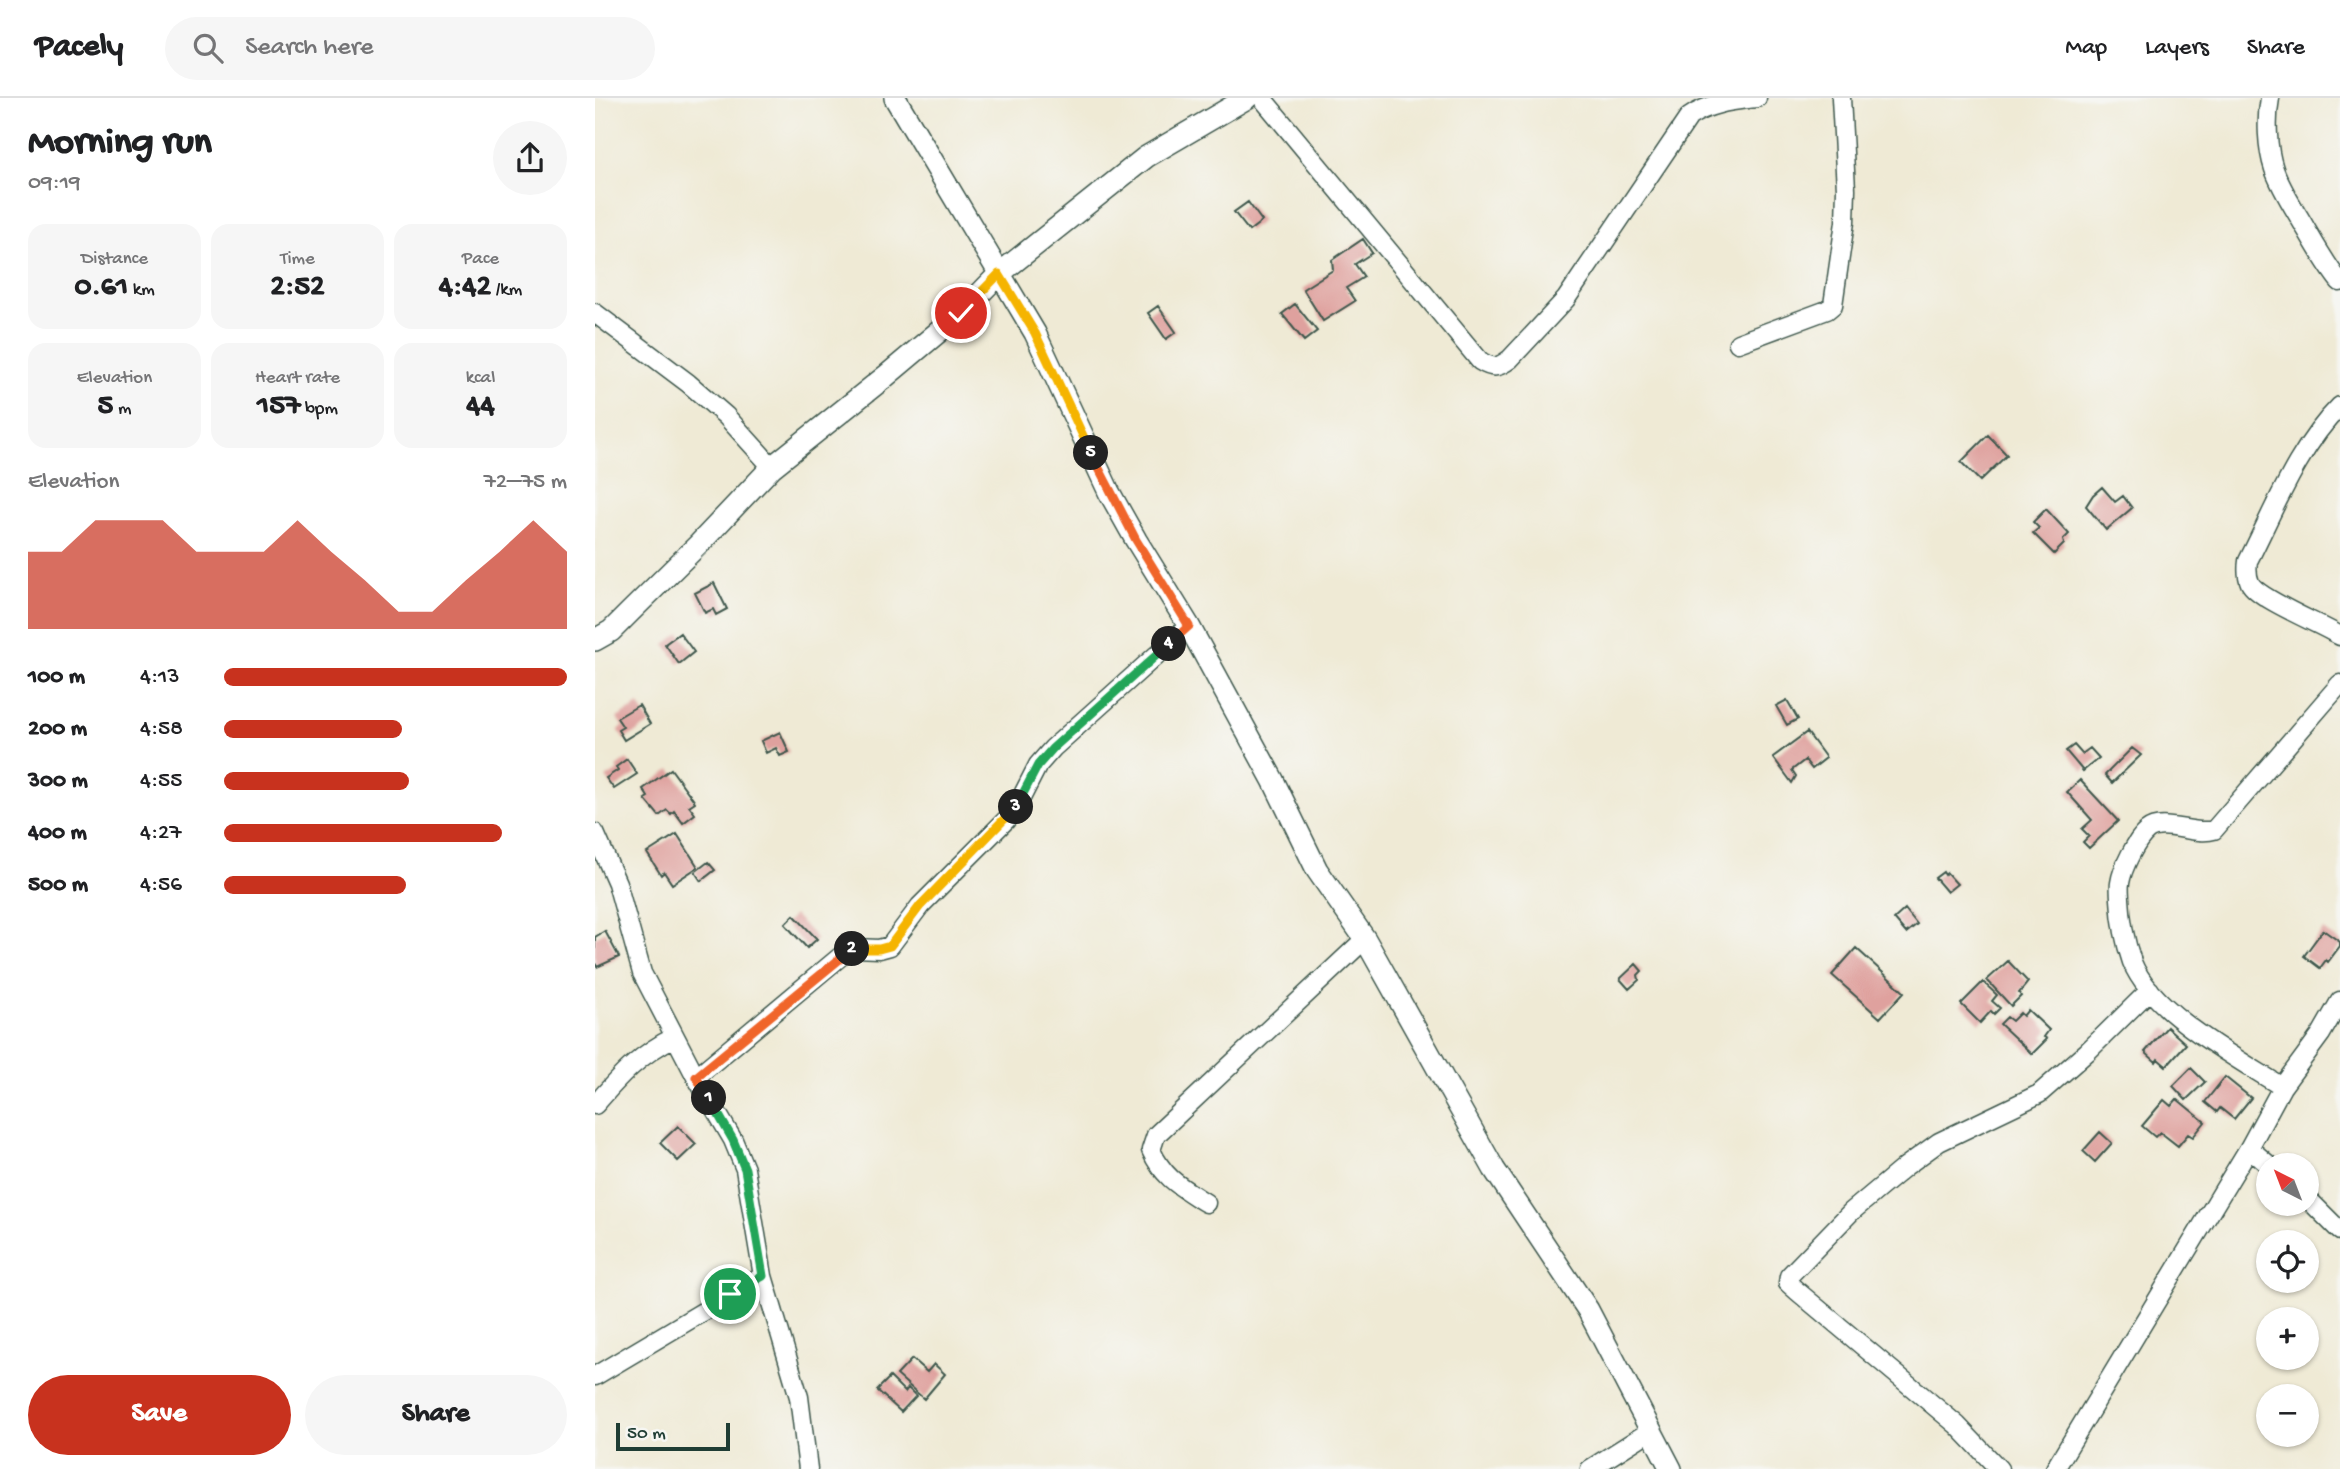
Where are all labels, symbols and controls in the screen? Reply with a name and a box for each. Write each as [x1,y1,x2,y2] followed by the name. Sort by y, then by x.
[165,17,655,80] search box
[35,29,123,67] text: Pacely
[189,29,227,67] icon: search
[245,33,373,64] text: Search here
[2065,34,2107,63] text: Map
[2145,34,2209,63] text: Layers
[2247,34,2305,63] text: Share
[493,121,567,195] button: share
[28,122,212,166] text: Morning run
[28,170,81,197] text: 09:19
[81,248,148,271] text: Distance
[280,248,315,271] text: Time
[462,248,499,271] text: Pace
[74,271,128,306] text: 0.61
[270,271,325,306] text: 2:52
[439,271,491,306] text: 4:42
[128,279,155,302] text: km
[491,279,522,302] text: /km
[931,283,991,343] pin
[942,294,980,332] icon: check
[77,367,152,390] text: Elevation
[255,367,340,390] text: Heart rate
[466,367,495,390] text: kcal
[98,390,113,425] text: 5
[257,390,301,425] text: 157
[466,390,495,425] text: 44
[113,398,131,421] text: m
[301,398,338,421] text: bpm
[1073,436,1109,470] pin: 5
[1086,441,1096,464] text: 5
[28,469,119,496] text: Elevation
[484,469,567,496] text: 72–75 m
[1151,626,1187,662] pin: 4
[1164,632,1173,655] text: 4
[28,664,85,691] text: 100 m
[140,664,179,691] text: 4:13
[28,716,87,743] text: 200 m
[140,716,183,743] text: 4:58
[28,768,88,795] text: 300 m
[140,768,182,795] text: 4:55
[999,790,1033,824] pin: 3
[1011,795,1020,818] text: 3
[28,820,87,847] text: 400 m
[140,820,181,847] text: 4:27
[28,872,88,899] text: 500 m
[140,872,182,899] text: 4:56
[835,932,869,966] pin: 2
[847,937,856,960] text: 2
[691,1080,727,1116] pin: 1
[705,1086,712,1109] text: 1
[2256,1153,2319,1216] north arrow
[2256,1153,2319,1447] map controls
[2256,1230,2319,1293] button: locate
[700,1264,760,1324] pin
[711,1275,749,1313] icon: arrive
[2256,1307,2319,1370] button: +
[28,1375,291,1455] button: Save
[305,1375,567,1455] button: Share
[2256,1384,2319,1447] button: −
[616,1420,730,1452] scale bar
[627,1423,666,1446] text: 50 m

